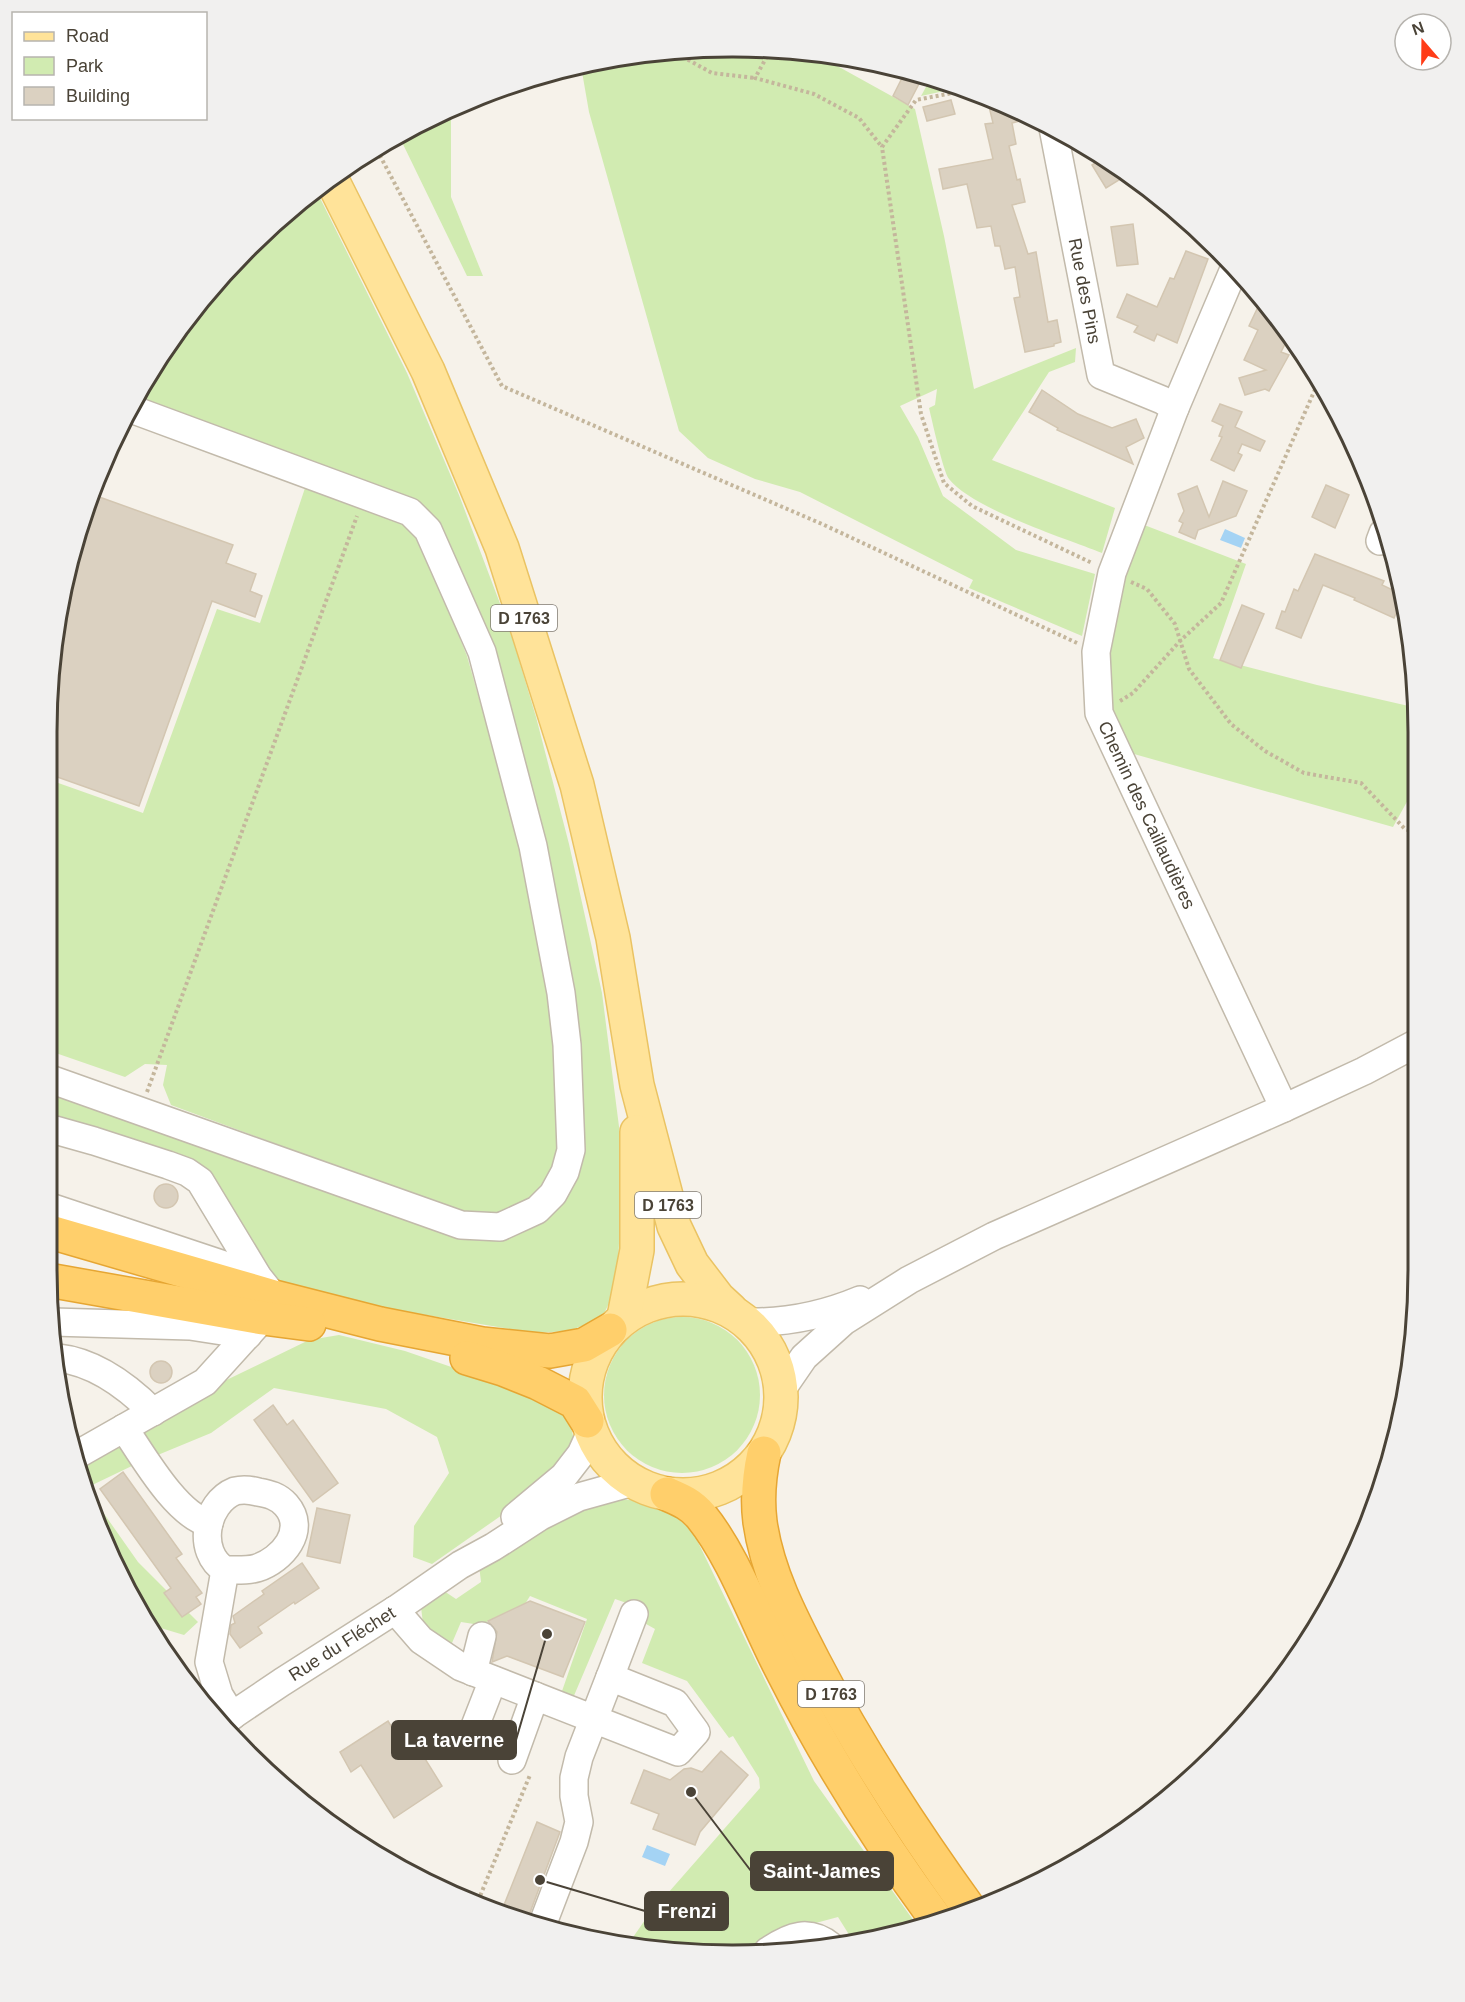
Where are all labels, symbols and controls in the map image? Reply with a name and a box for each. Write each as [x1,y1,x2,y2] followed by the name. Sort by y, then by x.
[12,12,207,120] legend
[1393,12,1453,72] north arrow
[1410,18,1426,38] text: N
[66,26,109,46] text: Road
[66,56,104,76] text: Park
[66,86,130,106] text: Building
[1065,236,1105,345] street label: Rue des Pins
[491,605,557,631] road number: D 1763
[1094,718,1199,912] street label: Chemin des Caillaudières
[635,1192,701,1218] road number: D 1763
[285,1603,399,1685] street label: Rue du Fléchet
[798,1681,864,1707] road number: D 1763
[392,1721,516,1759] callout: La taverne
[404,1729,504,1751] text: La taverne
[751,1852,893,1890] callout: Saint-James
[763,1860,881,1882] text: Saint-James
[645,1892,728,1930] callout: Frenzi
[658,1900,716,1922] text: Frenzi

